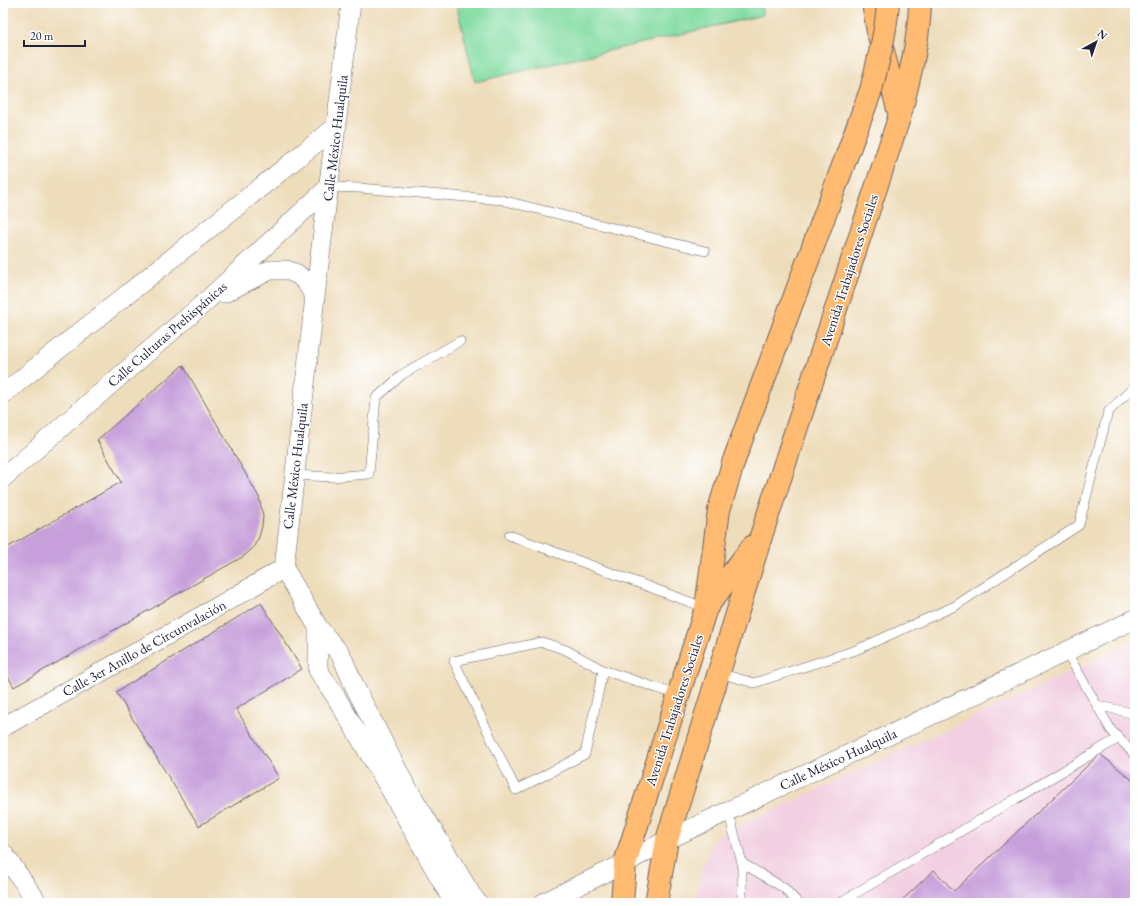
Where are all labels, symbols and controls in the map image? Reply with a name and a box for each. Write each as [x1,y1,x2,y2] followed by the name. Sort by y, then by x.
[24,22,85,48] scale bar
[1076,22,1116,62] north arrow
[1095,26,1110,43] text: N
[30,28,54,44] text: 20 m
[318,73,352,202] street label: Calle México Hualquila
[816,191,882,349] street label: Avenida Trabajadores Sociales
[104,277,231,391] street label: Calle Culturas Prehispánicas
[278,401,312,530] street label: Calle México Hualquila
[59,595,230,701] street label: Calle 3er Anillo de Circunvalación
[641,631,707,789] street label: Avenida Trabajadores Sociales
[776,724,900,794] street label: Calle México Hualquila

